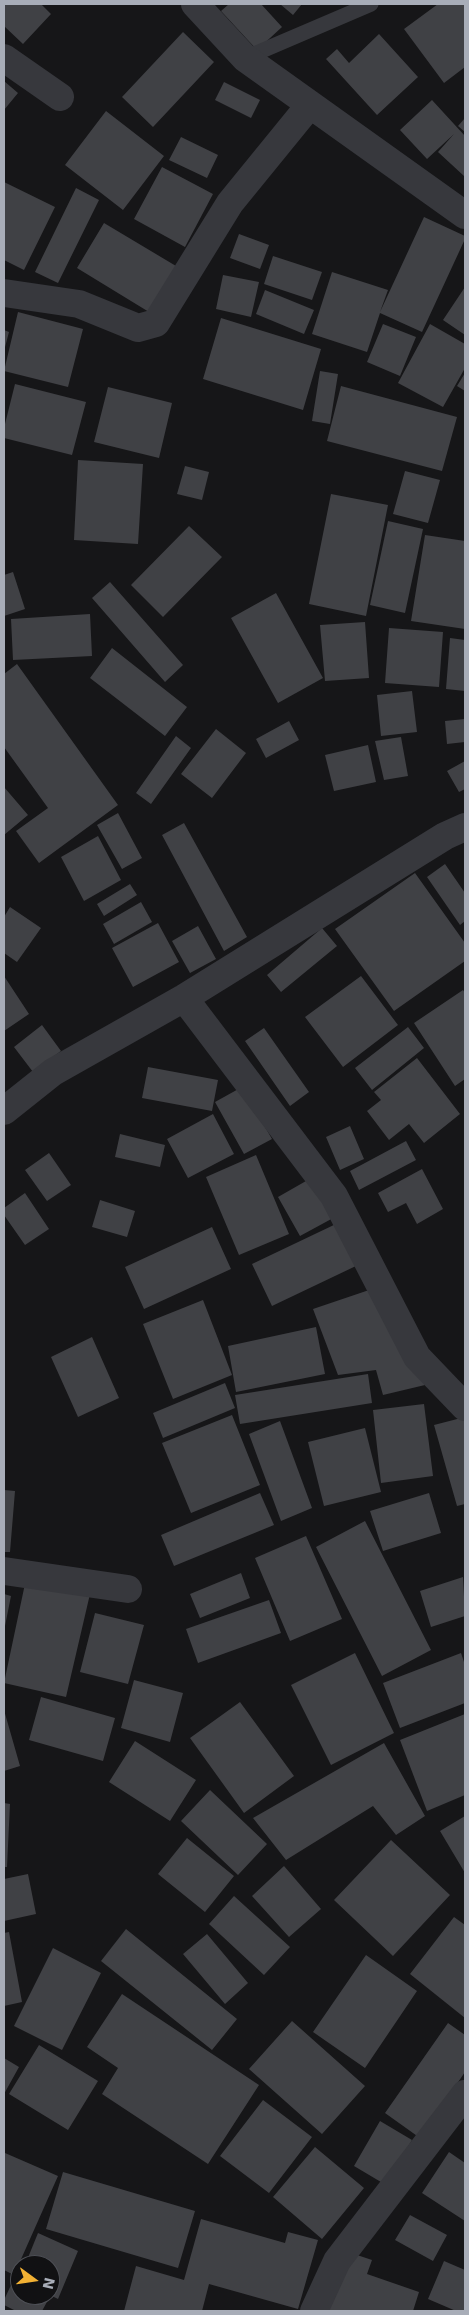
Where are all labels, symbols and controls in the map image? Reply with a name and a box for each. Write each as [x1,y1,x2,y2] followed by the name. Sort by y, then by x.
[10,2255,60,2305] north arrow
[39,2276,58,2291] text: N

